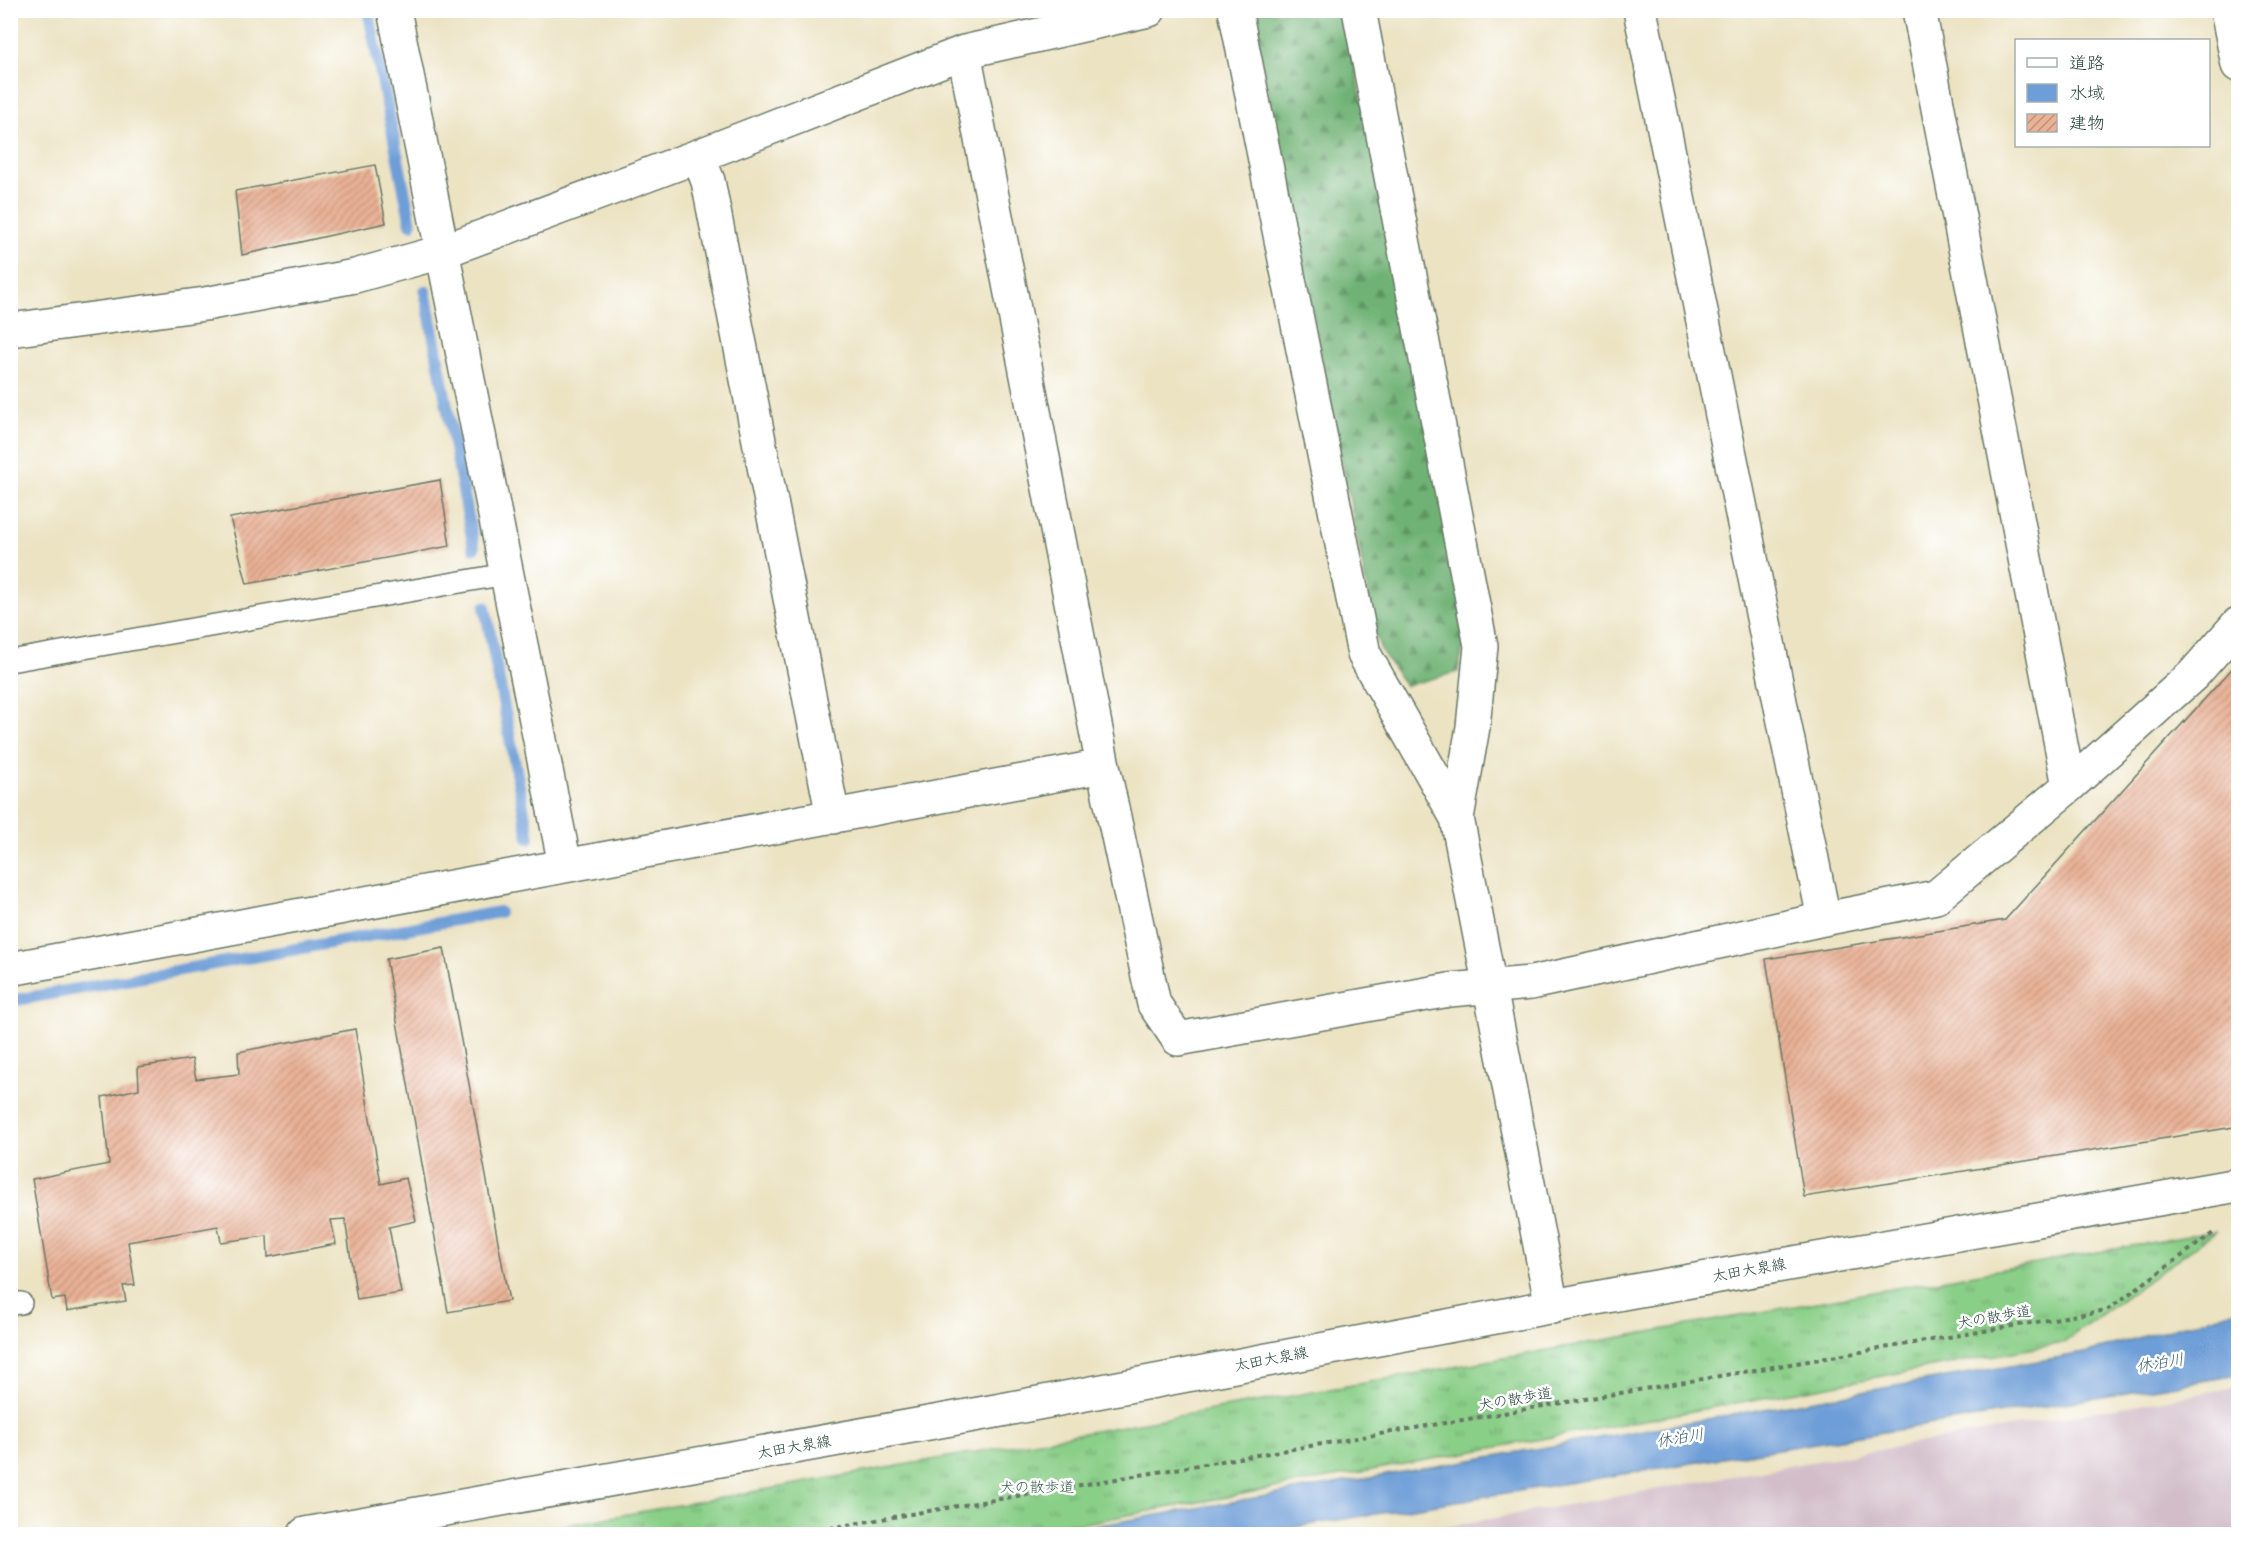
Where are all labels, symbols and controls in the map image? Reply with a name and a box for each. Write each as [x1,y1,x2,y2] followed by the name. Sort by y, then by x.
[2015,39,2210,147] legend
[2069,50,2105,79] text: 道路
[2069,80,2105,109] text: 水域
[2069,110,2105,139] text: 建物
[1710,1253,1788,1289] street label: 太田大泉線
[1955,1300,2033,1336] street label: 犬の散歩道
[1232,1341,1310,1379] street label: 太田大泉線
[2135,1347,2186,1380] water label: 休泊川
[1476,1382,1554,1418] street label: 犬の散歩道
[1655,1422,1706,1455] water label: 休泊川
[755,1430,833,1466] street label: 太田大泉線
[999,1476,1075,1500] park label: 犬の散歩道

